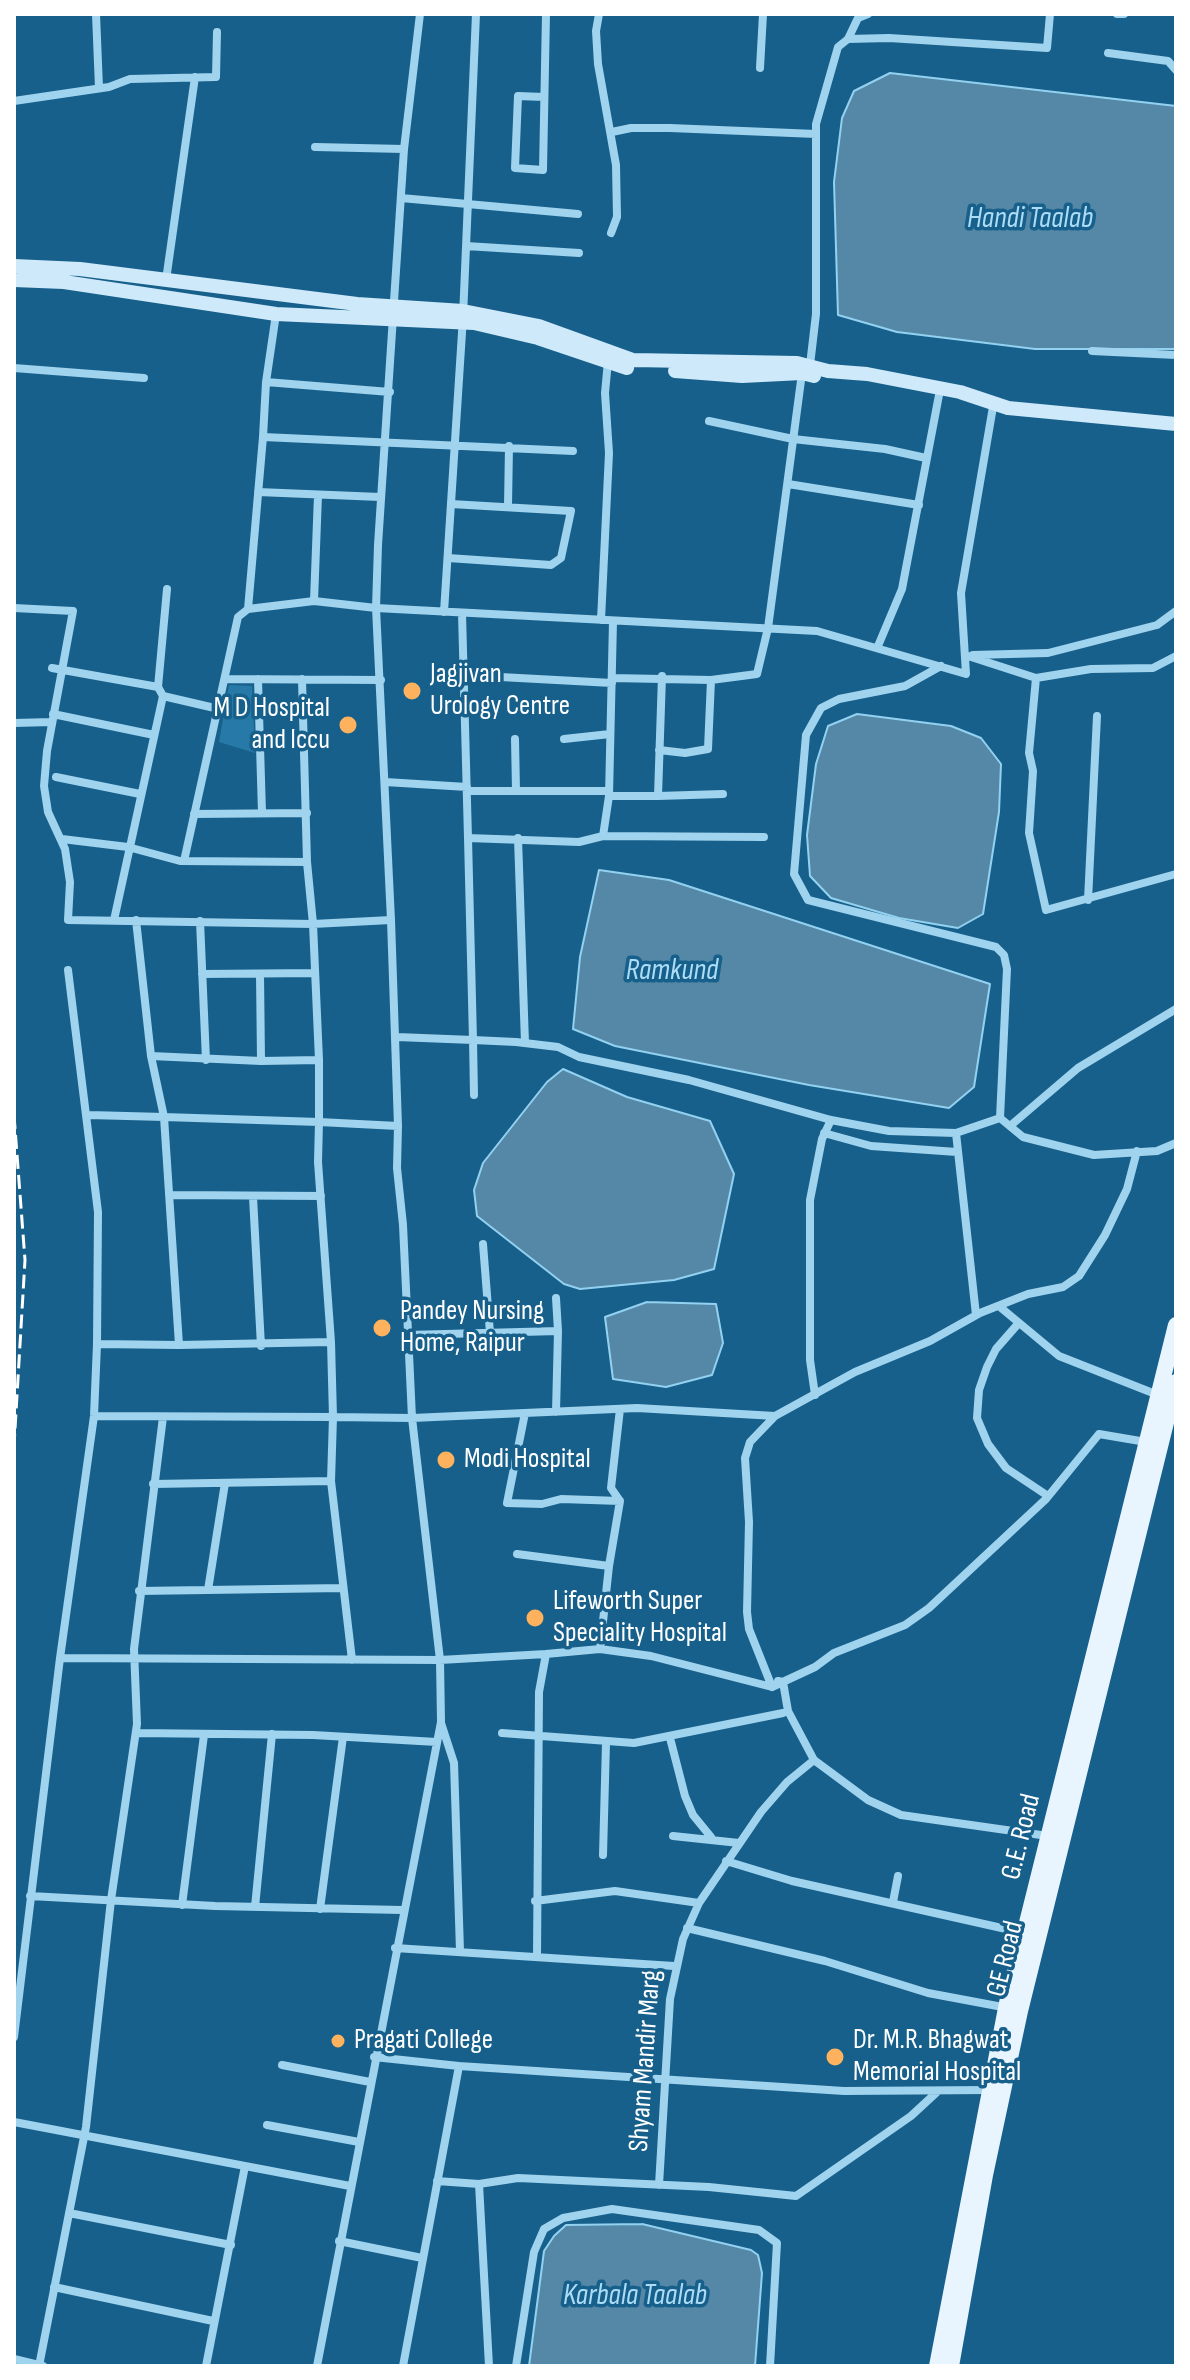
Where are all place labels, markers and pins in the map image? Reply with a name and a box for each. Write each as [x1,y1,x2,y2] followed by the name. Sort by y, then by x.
[430,658,570,724] place label: Jagjivan Urology Centre
[401,680,423,702] marker: Jagjivan Urology Centre
[214,692,330,758] place label: M D Hospital and Iccu
[337,714,359,736] marker: M D Hospital and Iccu
[400,1295,544,1361] place label: Pandey Nursing Home, Raipur
[371,1317,393,1339] marker: Pandey Nursing Home, Raipur
[464,1443,591,1477] place label: Modi Hospital
[435,1449,457,1471] marker: Modi Hospital
[553,1585,727,1651] place label: Lifeworth Super Speciality Hospital
[524,1607,546,1629] marker: Lifeworth Super Speciality Hospital
[354,2024,493,2058] place label: Pragati College
[853,2024,1021,2090] place label: Dr. M.R. Bhagwat Memorial Hospital
[329,2032,347,2050] marker: Pragati College
[824,2046,846,2068] marker: Dr. M.R. Bhagwat Memorial Hospital

